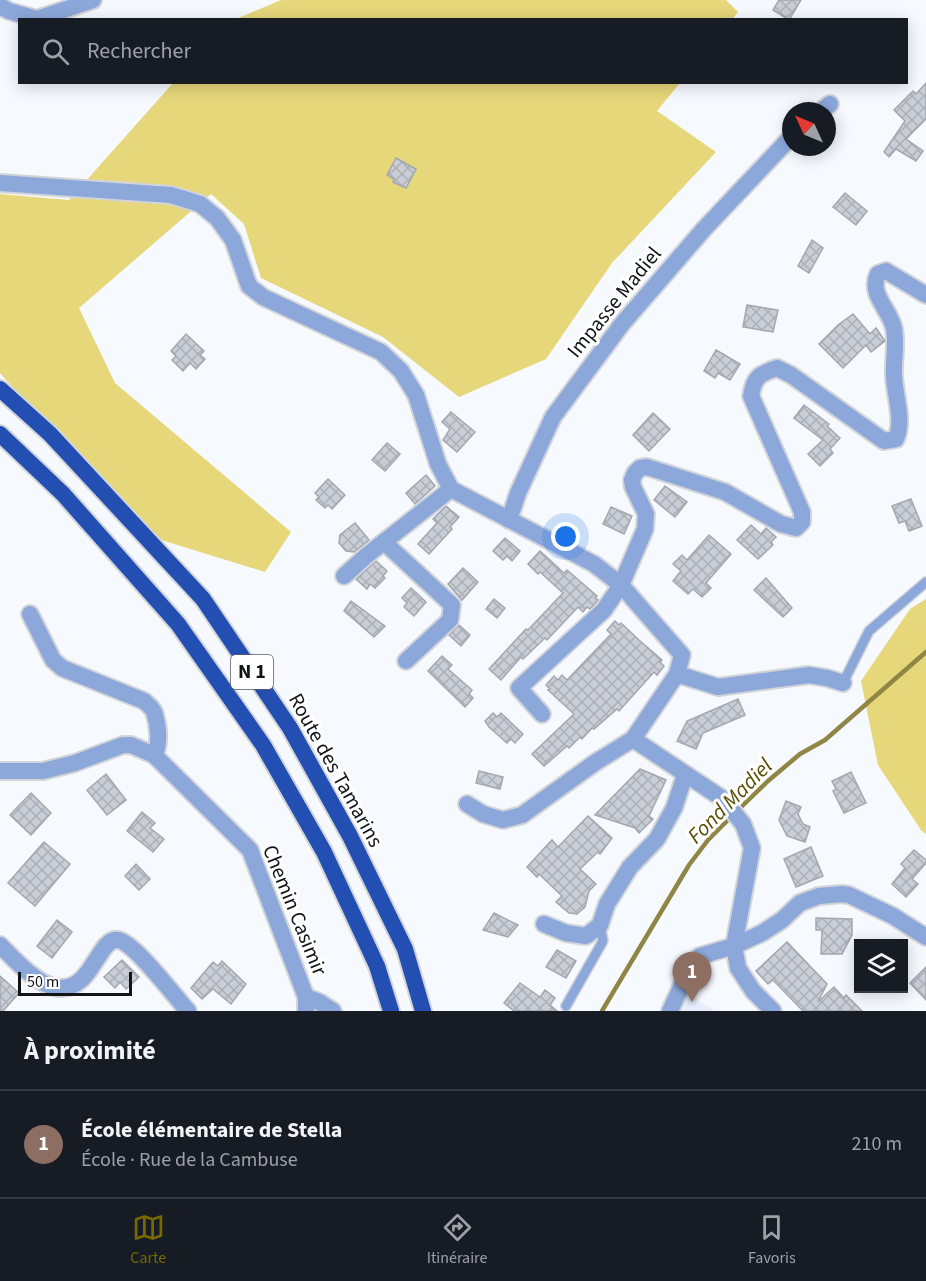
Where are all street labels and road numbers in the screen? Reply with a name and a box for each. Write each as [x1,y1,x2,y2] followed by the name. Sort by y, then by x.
[560,240,668,364] street label: Impasse Madiel
[231,655,273,689] road number: N 1
[281,687,391,853] street label: Route des Tamarins
[255,840,335,980] street label: Chemin Casimir

